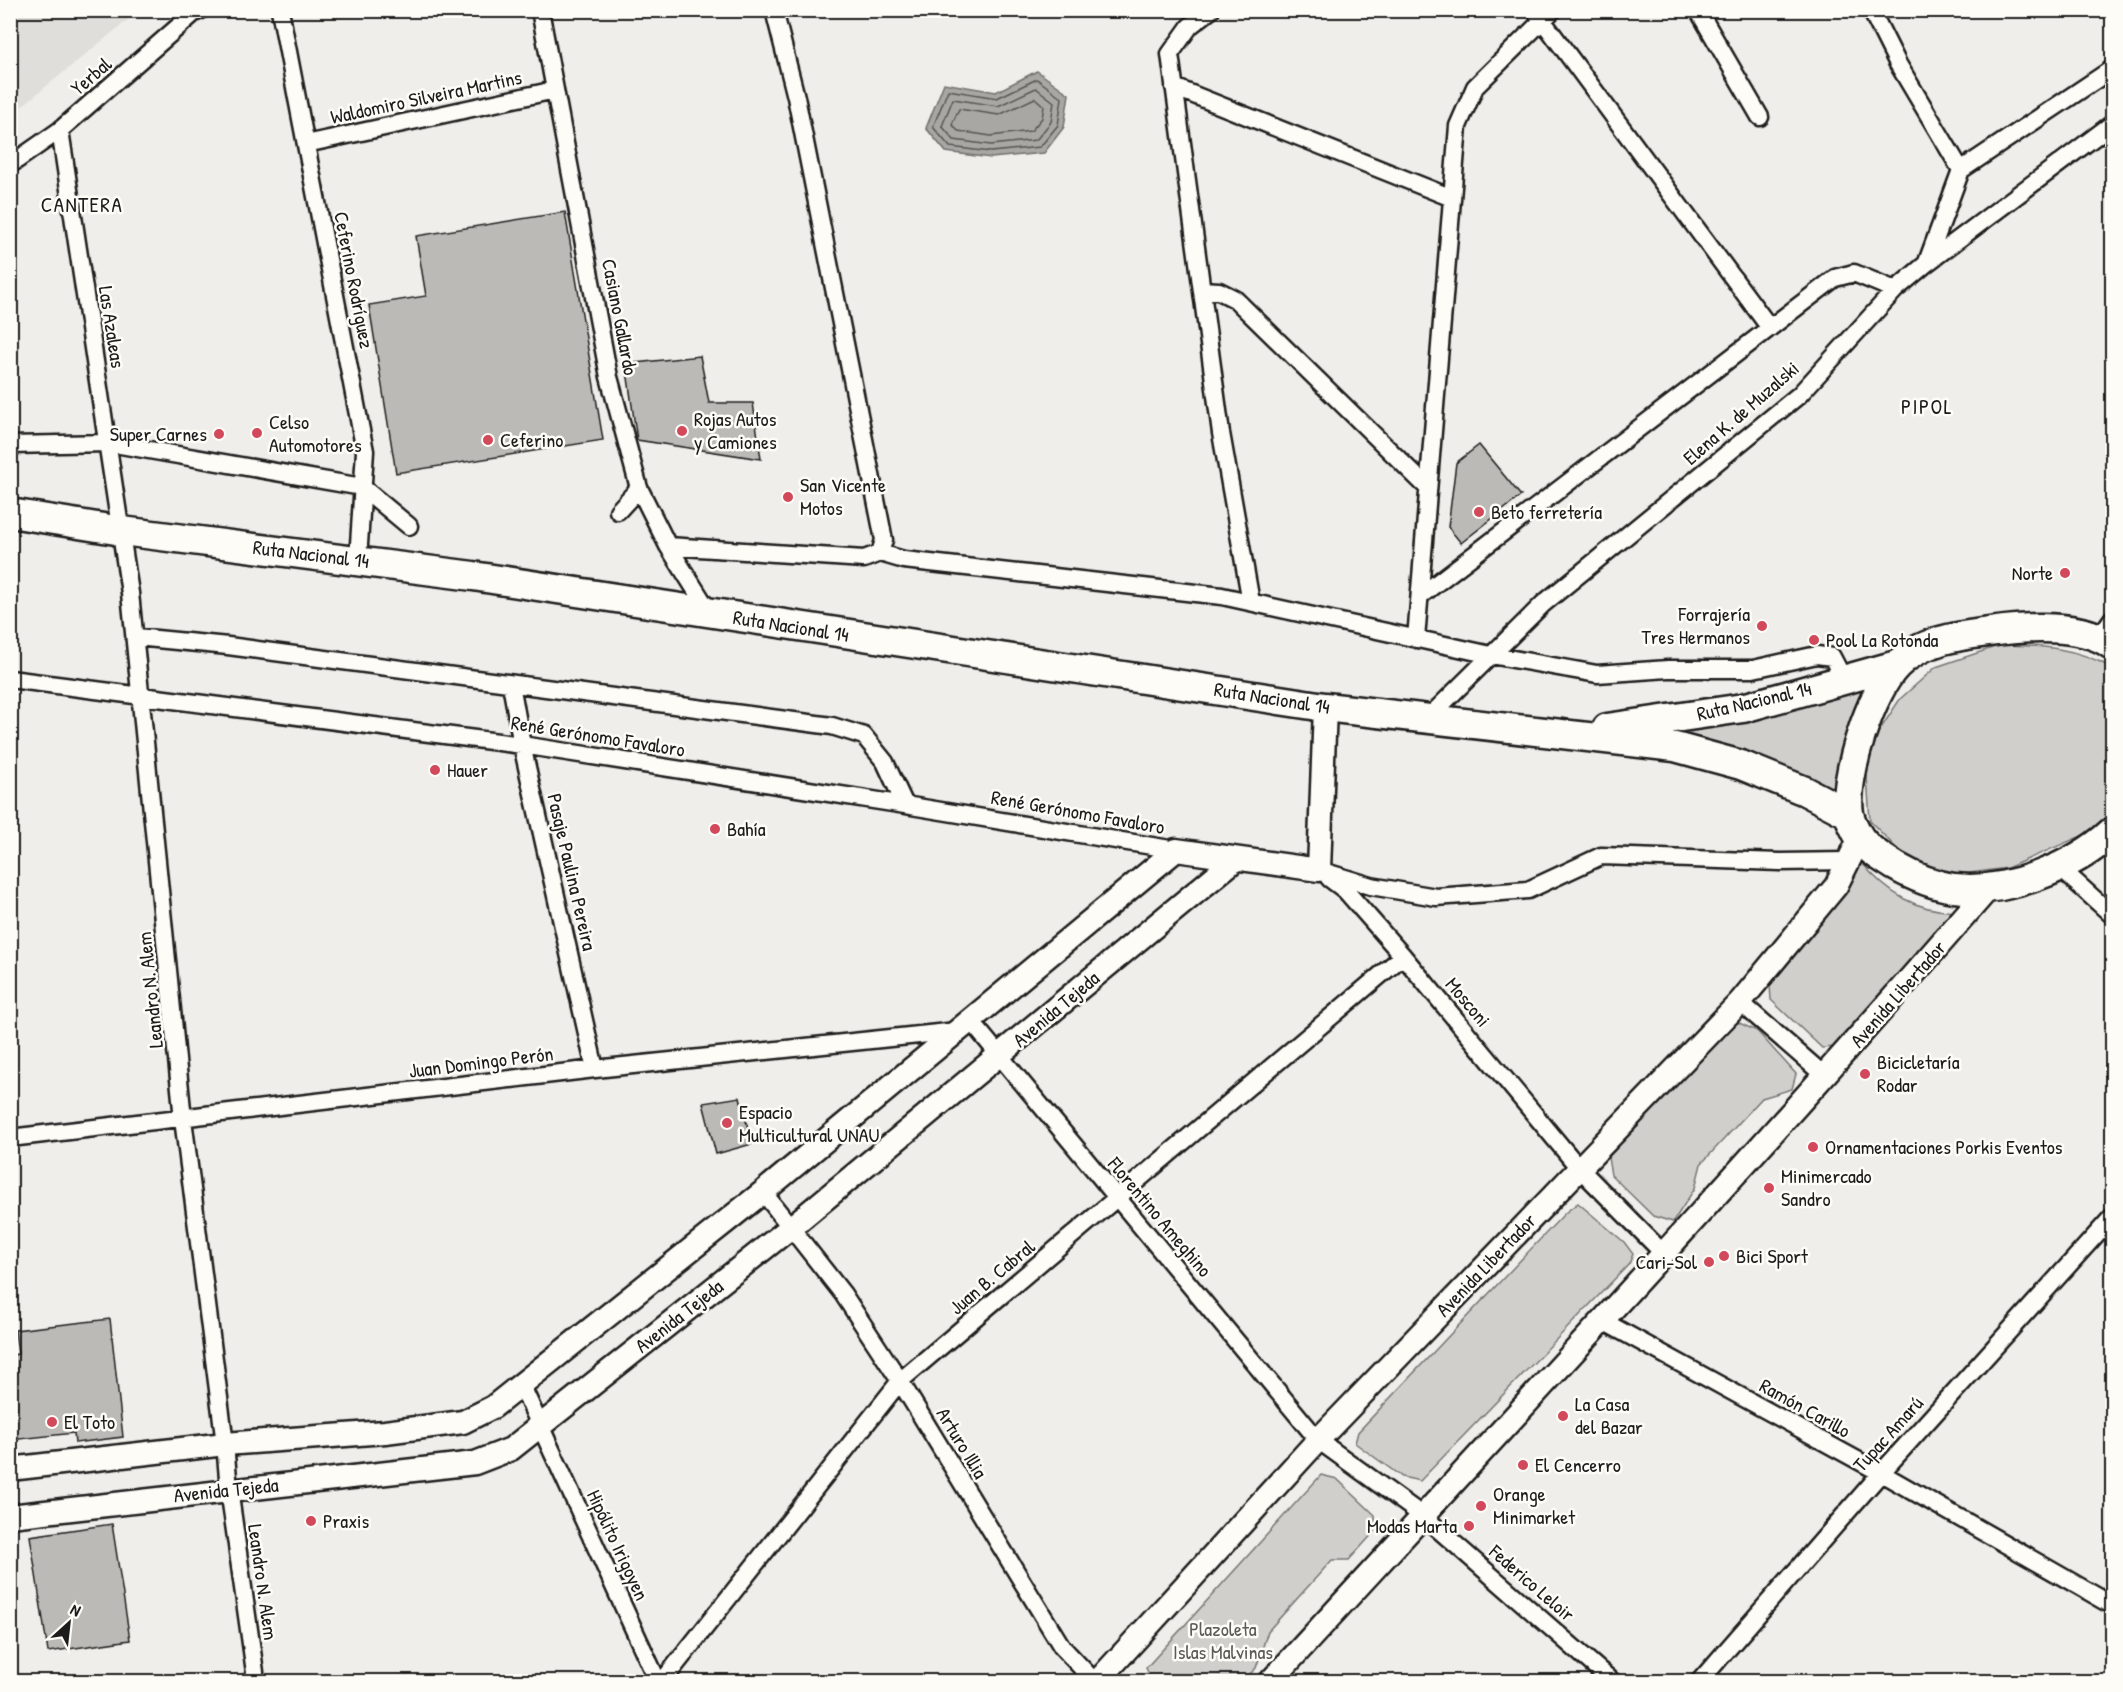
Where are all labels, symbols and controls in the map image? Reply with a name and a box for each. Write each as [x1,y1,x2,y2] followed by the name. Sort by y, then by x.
[64,50,117,101] street label: Yerbal
[328,63,524,130] street label: Waldomiro Silveira Martins
[41,190,123,219] district label: CANTERA
[328,209,381,351] street label: Ceferino Rodríguez
[596,256,645,377] street label: Casiano Gallardo
[93,284,132,370] street label: Las Azaleas
[1677,355,1804,471] street label: Elena K. de Muzalski
[1901,392,1953,421] district label: PIPOL
[694,405,777,455] place label: Rojas Autos y Camiones
[269,408,362,458] place label: Celso Automotores
[110,420,207,447] place label: Super Carnes
[675,424,689,438] marker: Rojas Autos y Camiones
[250,426,264,440] marker: Celso Automotores
[500,426,563,453] place label: Ceferino
[212,427,226,441] marker: Super Carnes
[481,433,495,447] marker: Ceferino
[800,471,886,521] place label: San Vicente Motos
[781,490,795,504] marker: San Vicente Motos
[1491,498,1602,525] place label: Beto ferretería
[1472,505,1486,519] marker: Beto ferretería
[251,533,371,574] street label: Ruta Nacional 14
[2012,559,2053,586] place label: Norte
[2058,566,2072,580] marker: Norte
[1641,600,1750,650] place label: Forrajería Tres Hermanos
[731,603,851,648] street label: Ruta Nacional 14
[1755,619,1769,633] marker: Forrajería Tres Hermanos
[1826,626,1938,653] place label: Pool La Rotonda
[1807,633,1821,647] marker: Pool La Rotonda
[1694,674,1814,727] street label: Ruta Nacional 14
[1212,675,1332,720] street label: Ruta Nacional 14
[509,708,687,763] street label: René Gerónomo Favaloro
[447,756,488,783] place label: Hauer
[428,763,442,777] marker: Hauer
[989,783,1167,840] street label: René Gerónomo Favaloro
[541,791,604,953] street label: Pasaje Paulina Pereira
[727,815,766,842] place label: Bahía
[708,822,722,836] marker: Bahía
[130,931,169,1049] street label: Leandro N. Alem
[1844,934,1952,1053] street label: Avenida Libertador
[1007,964,1105,1053] street label: Avenida Tejeda
[1440,971,1497,1032] street label: Mosconi
[407,1039,555,1084] street label: Juan Domingo Perón
[1877,1048,1960,1098] place label: Bicicletaría Rodar
[1858,1067,1872,1081] marker: Bicicletaría Rodar
[739,1098,879,1148] place label: Espacio Multicultural UNAU
[720,1116,734,1130] marker: Espacio Multicultural UNAU
[1825,1133,2063,1160] place label: Ornamentaciones Porkis Eventos
[1806,1140,1820,1154] marker: Ornamentaciones Porkis Eventos
[1102,1150,1219,1282] street label: Florentino Ameghino
[1781,1162,1872,1212] place label: Minimercado Sandro
[1762,1181,1776,1195] marker: Minimercado Sandro
[1430,1207,1542,1322] street label: Avenida Libertador
[943,1232,1041,1320] street label: Juan B. Cabral
[1736,1242,1809,1269] place label: Bici Sport
[1635,1248,1698,1275] place label: Cari-Sol
[1717,1249,1731,1263] marker: Bici Sport
[1702,1255,1716,1269] marker: Cari-Sol
[629,1273,729,1359] street label: Avenida Tejeda
[1755,1372,1855,1444] street label: Ramón Carillo
[1575,1390,1643,1440] place label: La Casa del Bazar
[1846,1390,1929,1477] street label: Tupac Amarú
[931,1402,994,1483] street label: Arturo Illia
[64,1408,115,1435] place label: El Toto
[1556,1409,1570,1423] marker: La Casa del Bazar
[45,1415,59,1429] marker: El Toto
[1535,1451,1621,1478] place label: El Cencerro
[1516,1458,1530,1472] marker: El Cencerro
[172,1471,280,1508] street label: Avenida Tejeda
[1493,1480,1576,1530] place label: Orange Minimarket
[581,1485,656,1604] street label: Hipólito Irigoyen
[1474,1499,1488,1513] marker: Orange Minimarket
[323,1507,370,1534] place label: Praxis
[1367,1512,1457,1539] place label: Modas Marta
[304,1514,318,1528] marker: Praxis
[1462,1519,1476,1533] marker: Modas Marta
[242,1522,285,1642] street label: Leandro N. Alem
[1483,1537,1581,1627] street label: Federico Leloir
[39,1593,99,1653] north arrow
[67,1598,85,1622] text: N
[1173,1615,1273,1665] park label: Plazoleta Islas Malvinas

